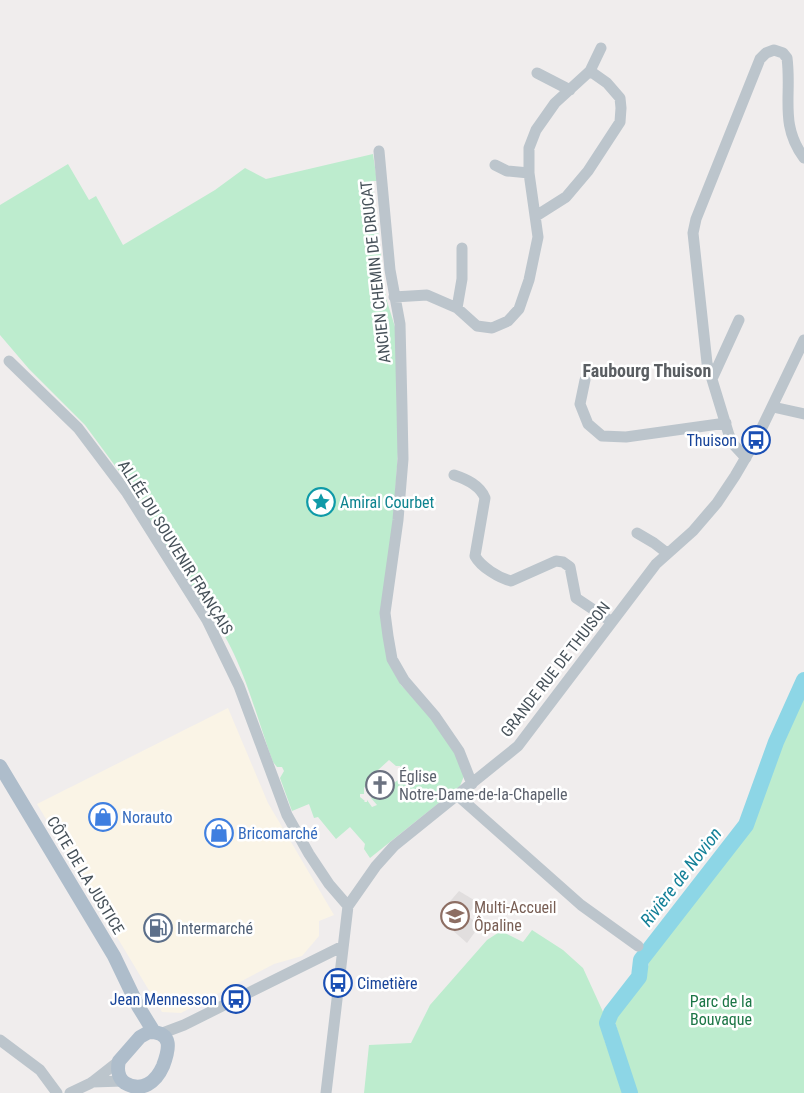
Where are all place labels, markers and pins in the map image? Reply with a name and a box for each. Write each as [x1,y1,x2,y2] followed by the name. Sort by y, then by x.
[741,425,771,455] bus stop icon: Thuison
[686,431,737,450] place label: Thuison
[306,487,336,517] place icon: Amiral Courbet
[340,493,435,512] place label: Amiral Courbet
[399,767,568,804] place label: Église Notre-Dame-de-la-Chapelle
[365,770,395,800] church icon: Église Notre-Dame-de-la-Chapelle
[88,802,118,832] shop icon: Norauto
[122,808,173,827] place label: Norauto
[204,818,234,848] shop icon: Bricomarché
[238,824,318,843] place label: Bricomarché
[474,898,556,935] place label: Multi-Accueil Ôpaline
[440,901,470,931] school or university icon: Multi-Accueil Ôpaline
[143,913,173,943] fuel station icon: Intermarché
[177,919,253,938] place label: Intermarché
[323,968,353,998] bus stop icon: Cimetière
[357,974,417,993] place label: Cimetière
[221,984,251,1014] bus stop icon: Jean Mennesson
[110,990,217,1009] place label: Jean Mennesson

